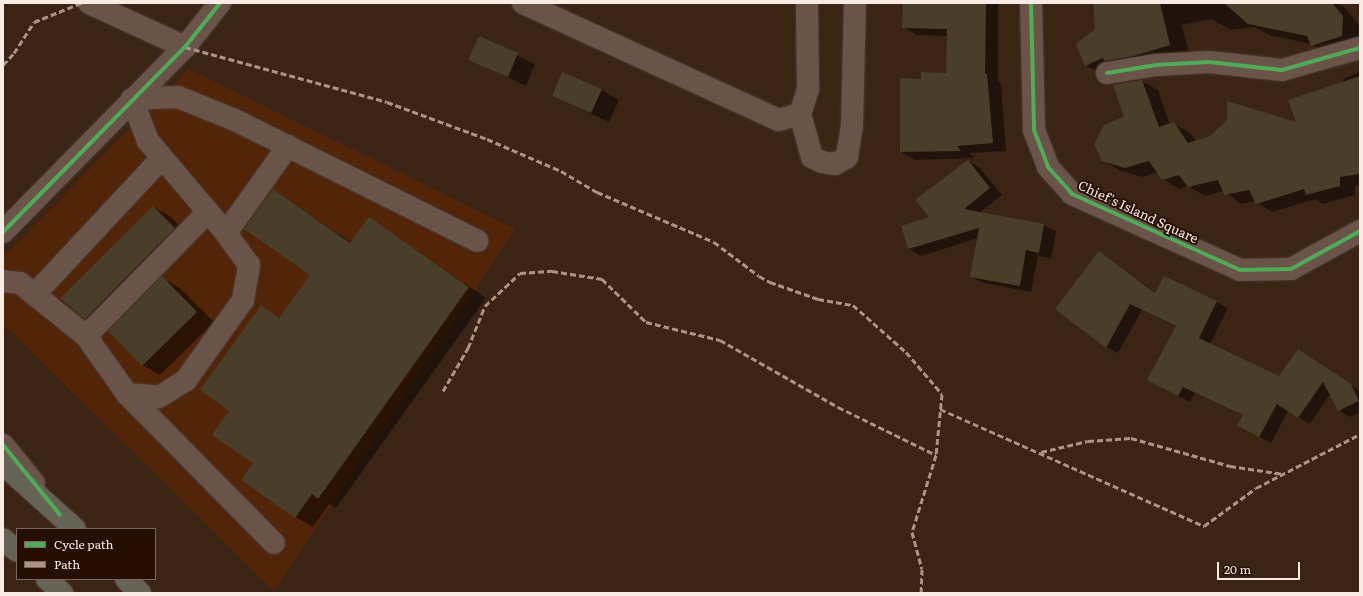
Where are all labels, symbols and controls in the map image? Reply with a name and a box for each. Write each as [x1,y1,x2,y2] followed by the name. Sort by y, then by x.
[1076,177,1200,247] street label: Chief's Island Square
[16,528,156,580] legend
[54,535,114,553] text: Cycle path
[1219,554,1302,580] scale bar
[54,555,80,573] text: Path
[1224,560,1251,578] text: 20 m

